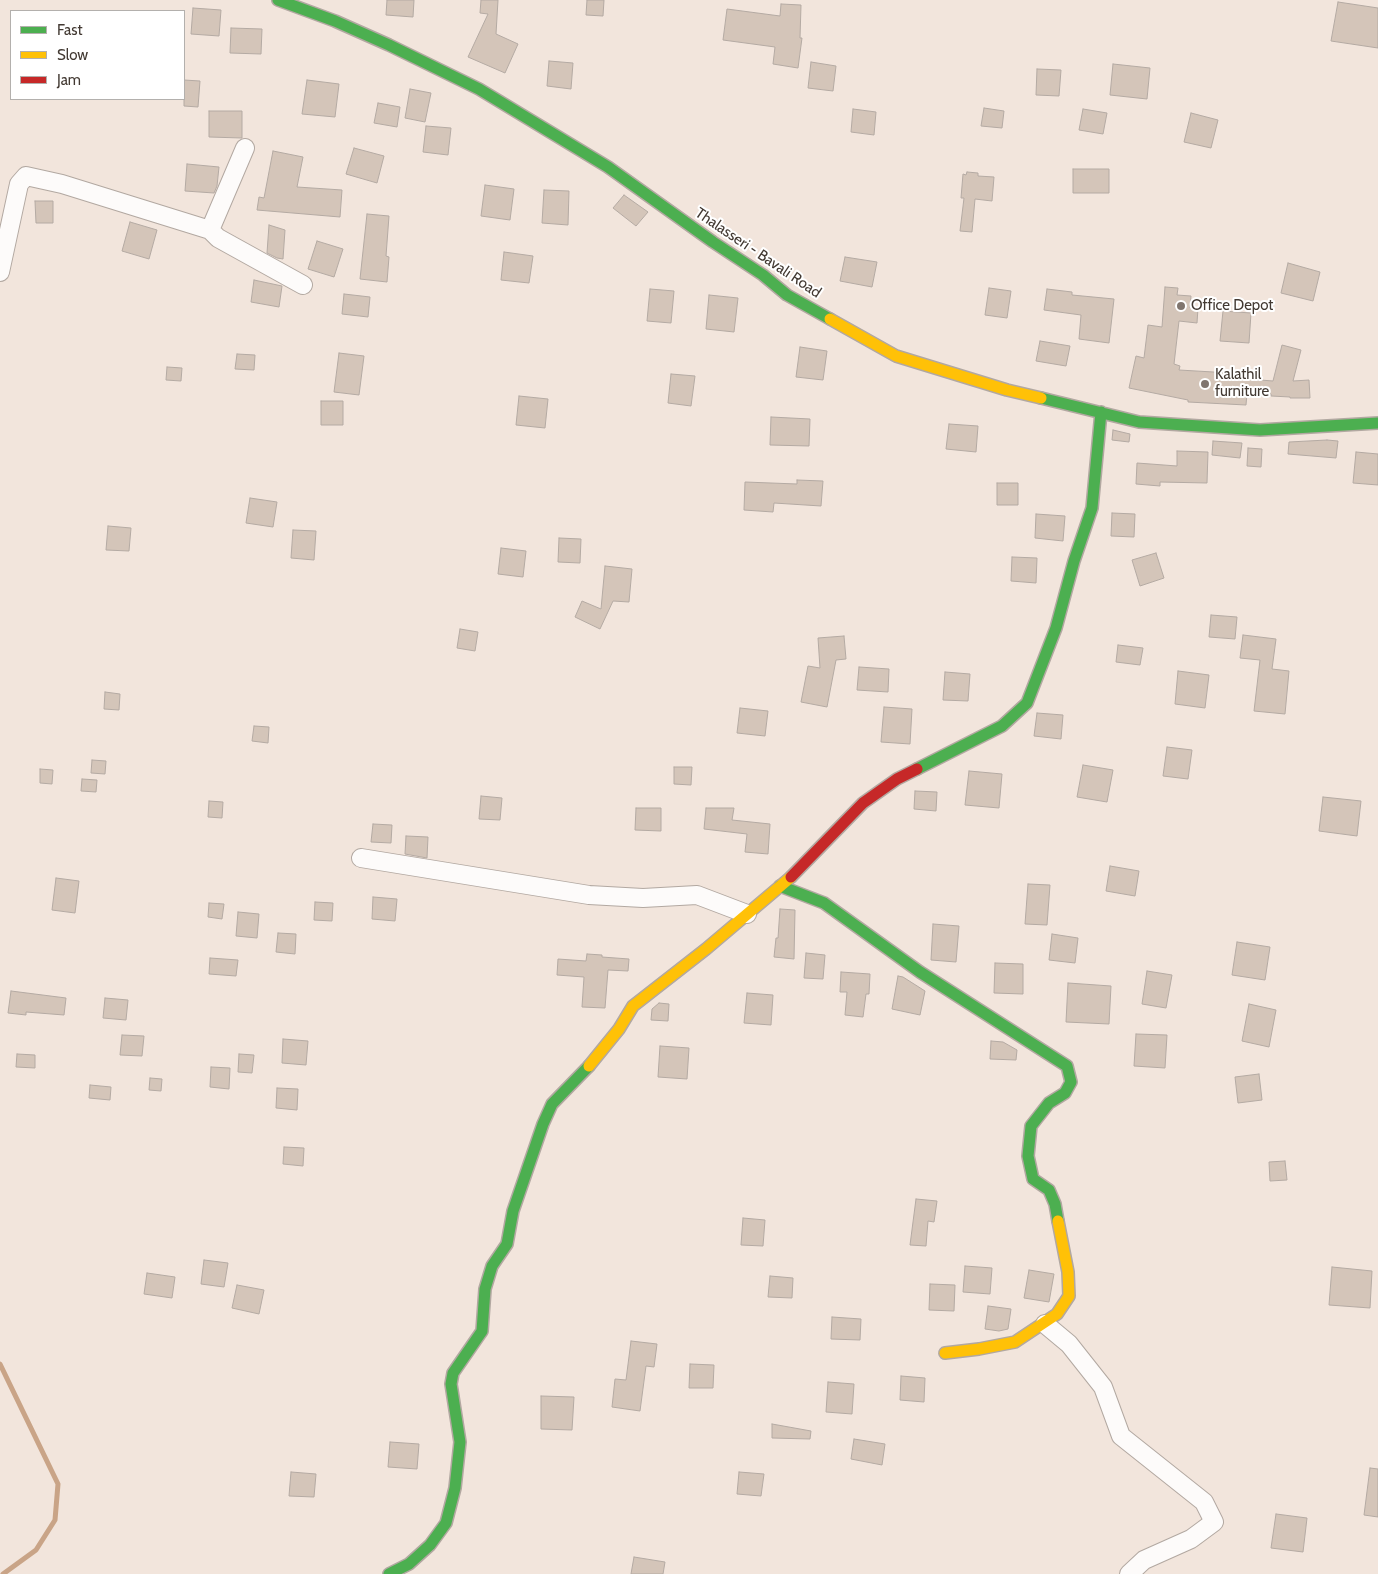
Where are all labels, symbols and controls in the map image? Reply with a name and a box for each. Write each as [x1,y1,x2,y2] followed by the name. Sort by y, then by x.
[10,10,185,100] legend
[57,21,82,39] text: Fast
[57,46,88,64] text: Slow
[57,71,81,89] text: Jam
[692,204,824,302] street label: Thalasseri - Bavali Road
[1191,297,1273,315] place label: Office Depot
[1175,300,1187,312] marker: Office Depot
[1215,366,1269,401] place label: Kalathil furniture
[1199,378,1211,390] marker: Kalathil furniture

